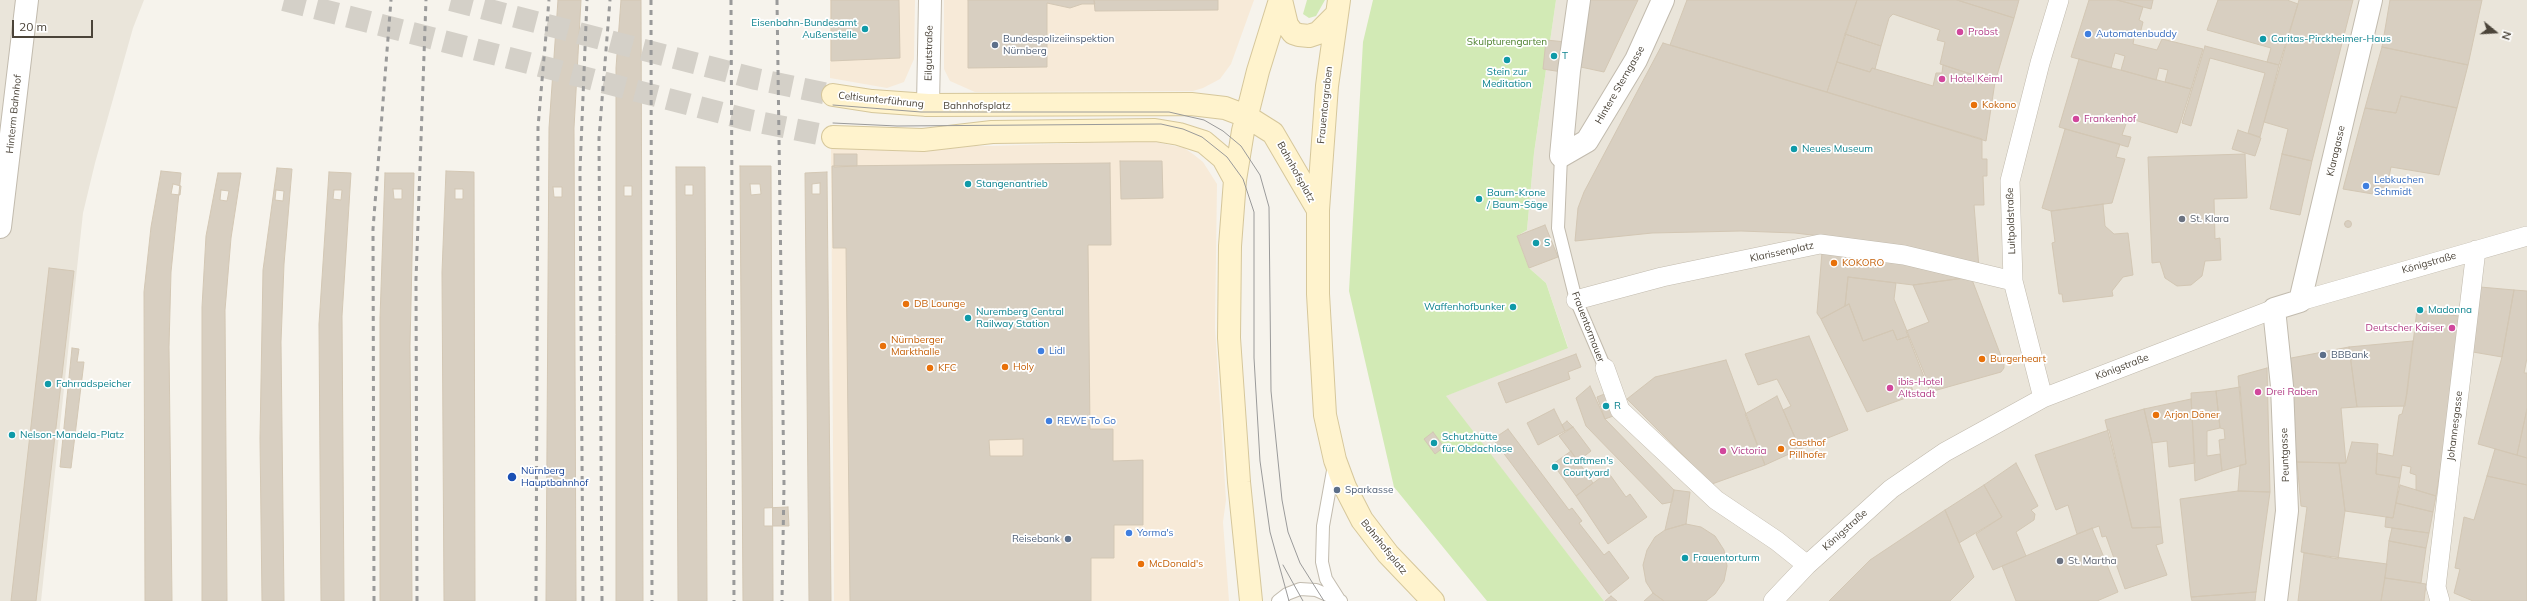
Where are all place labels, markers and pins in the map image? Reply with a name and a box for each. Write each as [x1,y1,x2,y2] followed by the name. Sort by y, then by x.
[751,17,857,40] place label: Eisenbahn-Bundesamt Außenstelle
[860,24,870,34] marker: Eisenbahn-Bundesamt Außenstelle
[1968,26,1998,38] place label: Probst
[1955,27,1965,37] marker: Probst
[2096,28,2177,40] place label: Automatenbuddy
[2083,29,2093,39] marker: Automatenbuddy
[1003,33,1114,56] place label: Bundespolizeiinspektion Nürnberg
[2271,33,2391,45] place label: Caritas-Pirckheimer-Haus
[2258,34,2268,44] marker: Caritas-Pirckheimer-Haus
[990,40,1000,50] marker: Bundespolizeiinspektion Nürnberg
[1562,50,1568,62] place label: T
[1549,51,1559,61] marker: T
[1502,55,1512,65] marker: Stein zur Meditation
[1482,66,1532,90] place label: Stein zur Meditation
[1950,73,2002,85] place label: Hotel Keiml
[1937,74,1947,84] marker: Hotel Keiml
[1982,99,2016,111] place label: Kokono
[1969,100,1979,110] marker: Kokono
[2084,113,2136,125] place label: Frankenhof
[2071,114,2081,124] marker: Frankenhof
[1802,143,1873,155] place label: Neues Museum
[1789,144,1799,154] marker: Neues Museum
[2374,174,2424,198] place label: Lebkuchen Schmidt
[976,178,1048,190] place label: Stangenantrieb
[963,179,973,189] marker: Stangenantrieb
[2361,181,2371,191] marker: Lebkuchen Schmidt
[1487,187,1548,210] place label: Baum-Krone / Baum-Säge
[1474,194,1484,204] marker: Baum-Krone / Baum-Säge
[2190,213,2229,225] place label: St. Klara
[2177,214,2187,224] marker: St. Klara
[1544,237,1550,249] place label: S
[1531,238,1541,248] marker: S
[1842,257,1884,269] place label: KOKORO
[1829,258,1839,268] marker: KOKORO
[914,298,965,310] place label: DB Lounge
[901,299,911,309] marker: DB Lounge
[1424,301,1505,313] place label: Waffenhofbunker
[1508,302,1518,312] marker: Waffenhofbunker
[2428,304,2472,316] place label: Madonna
[2415,305,2425,315] marker: Madonna
[976,306,1064,330] place label: Nuremberg Central Railway Station
[963,313,973,323] marker: Nuremberg Central Railway Station
[2366,322,2444,334] place label: Deutscher Kaiser
[2447,323,2457,333] marker: Deutscher Kaiser
[891,334,944,358] place label: Nürnberger Markthalle
[878,341,888,351] marker: Nürnberger Markthalle
[1049,345,1065,357] place label: Lidl
[1036,346,1046,356] marker: Lidl
[2331,349,2368,361] place label: BBBank
[2318,350,2328,360] marker: BBBank
[1990,353,2046,365] place label: Burgerheart
[1977,354,1987,364] marker: Burgerheart
[1013,361,1034,373] place label: Holy
[938,362,957,374] place label: KFC
[1000,362,1010,372] marker: Holy
[925,363,935,373] marker: KFC
[1898,376,1943,400] place label: ibis-Hotel Altstadt
[56,378,131,390] place label: Fahrradspeicher
[43,379,53,389] marker: Fahrradspeicher
[1885,383,1895,393] marker: ibis-Hotel Altstadt
[2266,386,2318,398] place label: Drei Raben
[2253,387,2263,397] marker: Drei Raben
[1614,400,1621,412] place label: R
[1601,401,1611,411] marker: R
[2164,409,2220,421] place label: Arjon Döner
[2151,410,2161,420] marker: Arjon Döner
[1057,415,1116,427] place label: REWE To Go
[1044,416,1054,426] marker: REWE To Go
[20,429,124,441] place label: Nelson-Mandela-Platz
[7,430,17,440] marker: Nelson-Mandela-Platz
[1442,431,1512,454] place label: Schutzhütte für Obdachlose
[1789,437,1826,460] place label: Gasthof Pillhofer
[1429,438,1439,448] marker: Schutzhütte für Obdachlose
[1776,444,1786,454] marker: Gasthof Pillhofer
[1731,445,1766,457] place label: Victoria
[1718,446,1728,456] marker: Victoria
[1563,455,1613,478] place label: Craftmen's Courtyard
[1550,462,1560,472] marker: Craftmen's Courtyard
[521,465,588,488] place label: Nürnberg Hauptbahnhof
[506,471,518,483] marker: Nürnberg Hauptbahnhof
[1345,484,1393,496] place label: Sparkasse
[1332,485,1342,495] marker: Sparkasse
[1137,527,1174,539] place label: Yorma's
[1124,528,1134,538] marker: Yorma's
[1012,533,1060,545] place label: Reisebank
[1063,534,1073,544] marker: Reisebank
[1693,552,1760,564] place label: Frauentorturm
[1680,553,1690,563] marker: Frauentorturm
[2068,555,2117,567] place label: St. Martha
[2055,556,2065,566] marker: St. Martha
[1149,558,1203,570] place label: McDonald's
[1136,559,1146,569] marker: McDonald's

